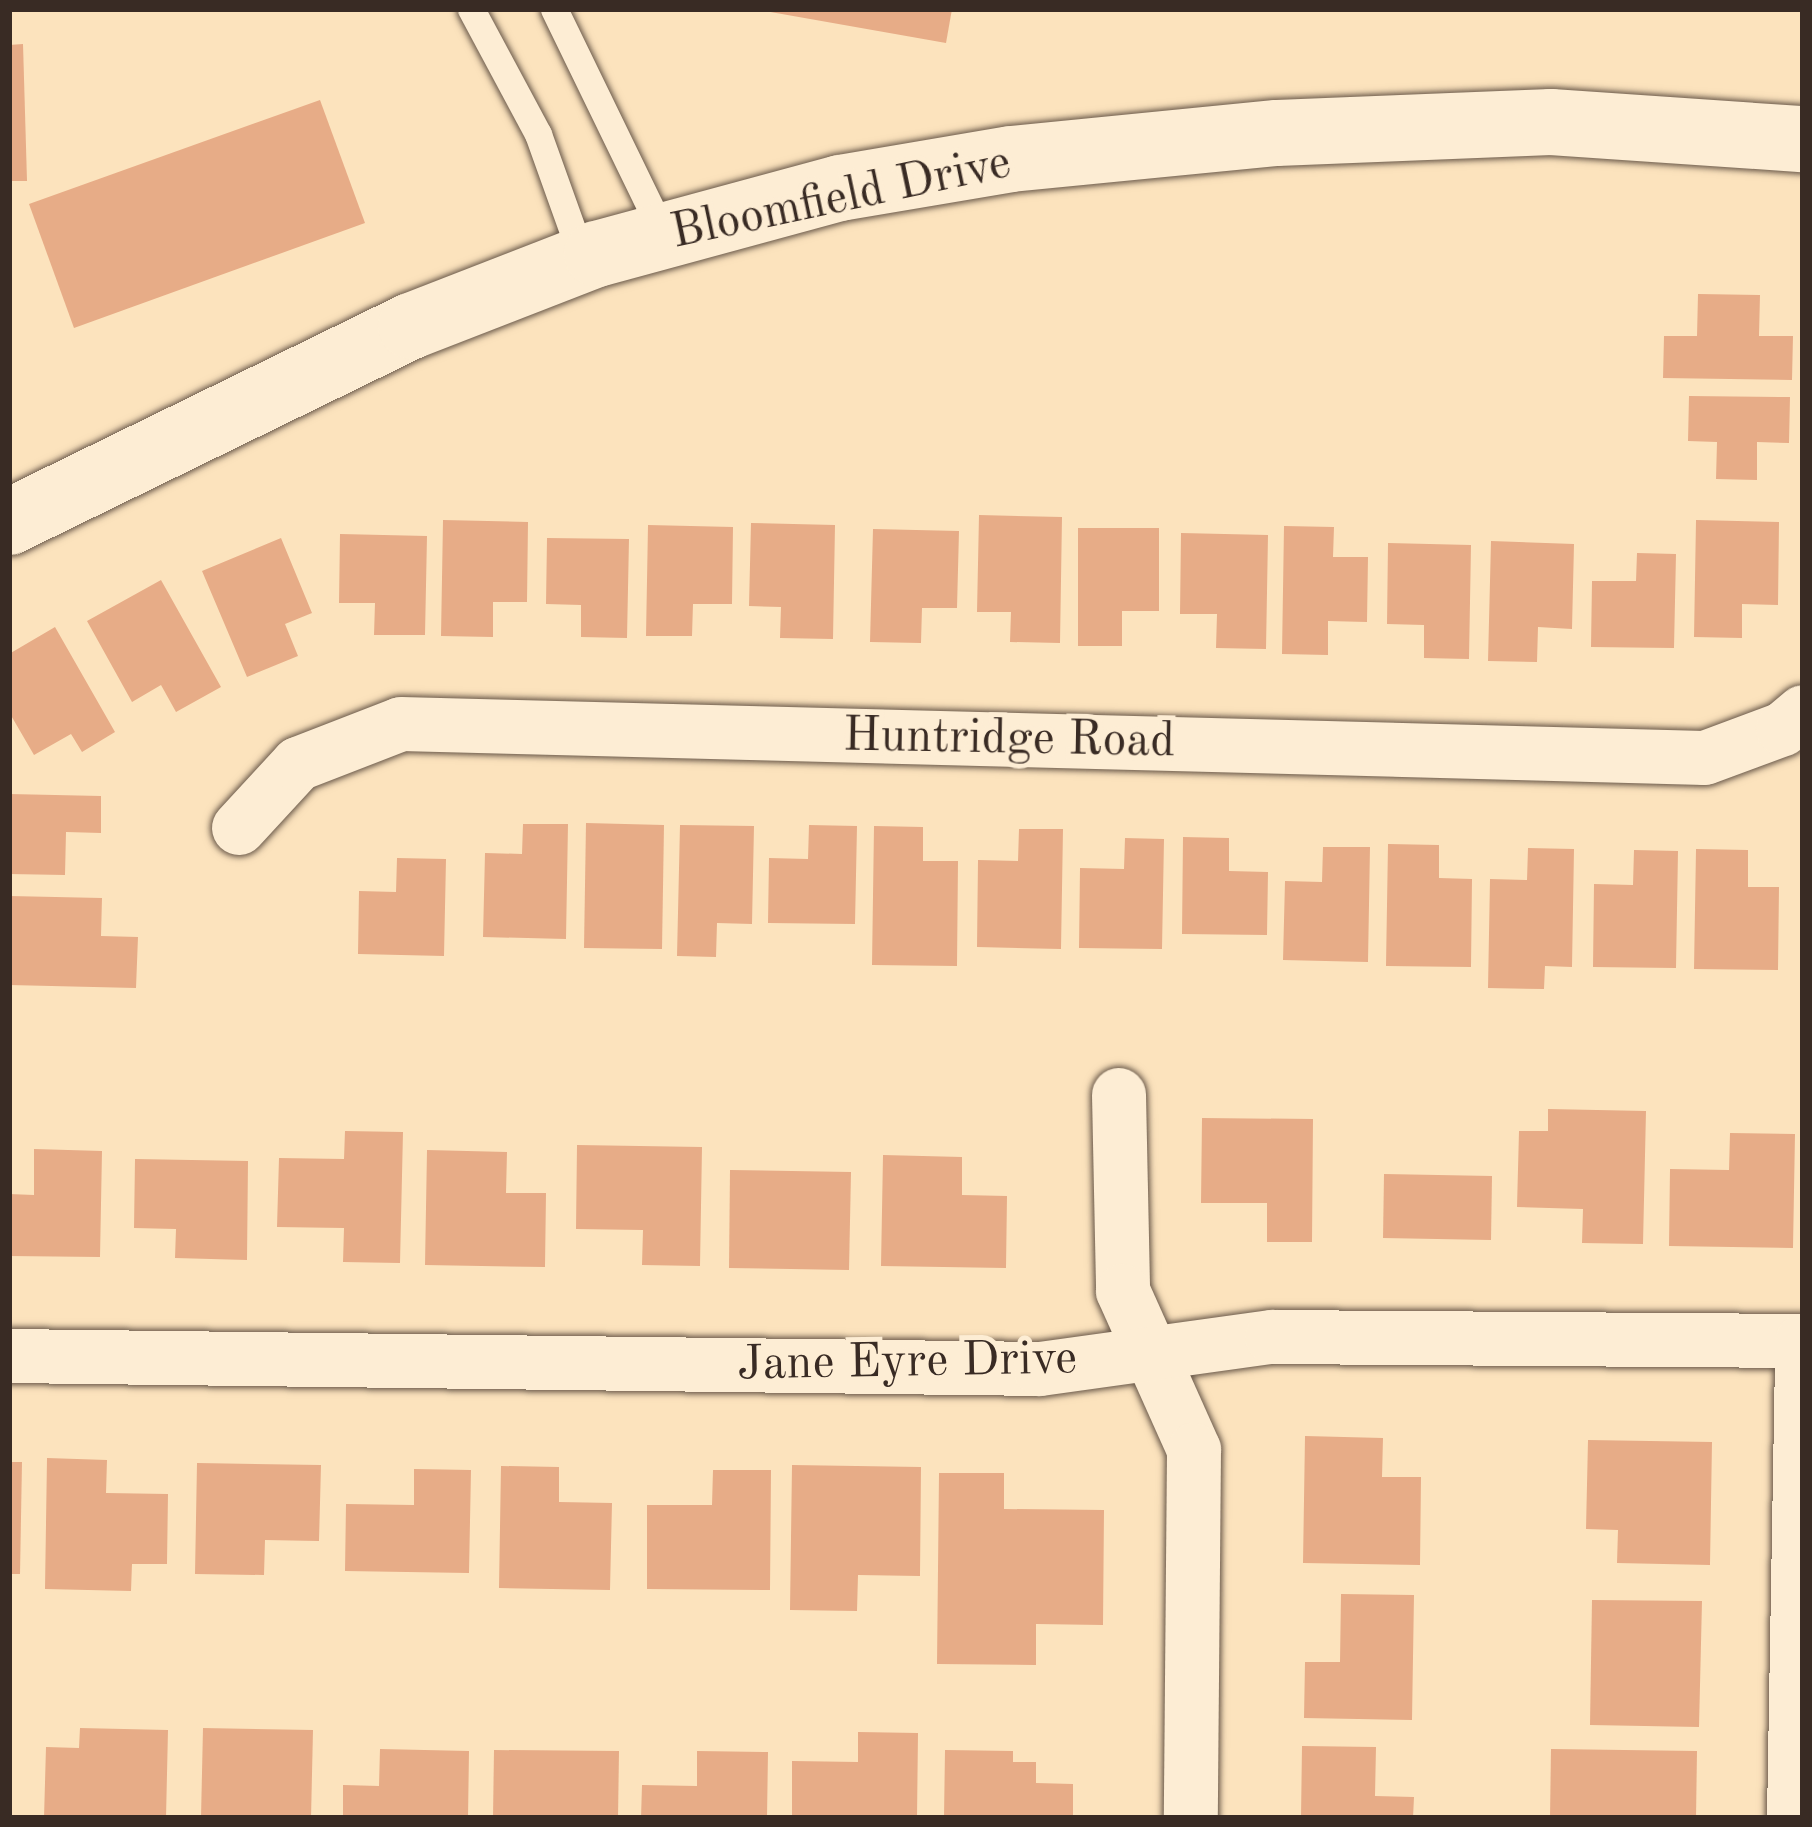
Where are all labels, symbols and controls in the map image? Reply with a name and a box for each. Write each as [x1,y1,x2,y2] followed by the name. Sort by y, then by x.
[666,135,1016,263] street label: Bloomfield Drive
[842,708,1176,772] street label: Huntridge Road
[736,1331,1078,1395] street label: Jane Eyre Drive

